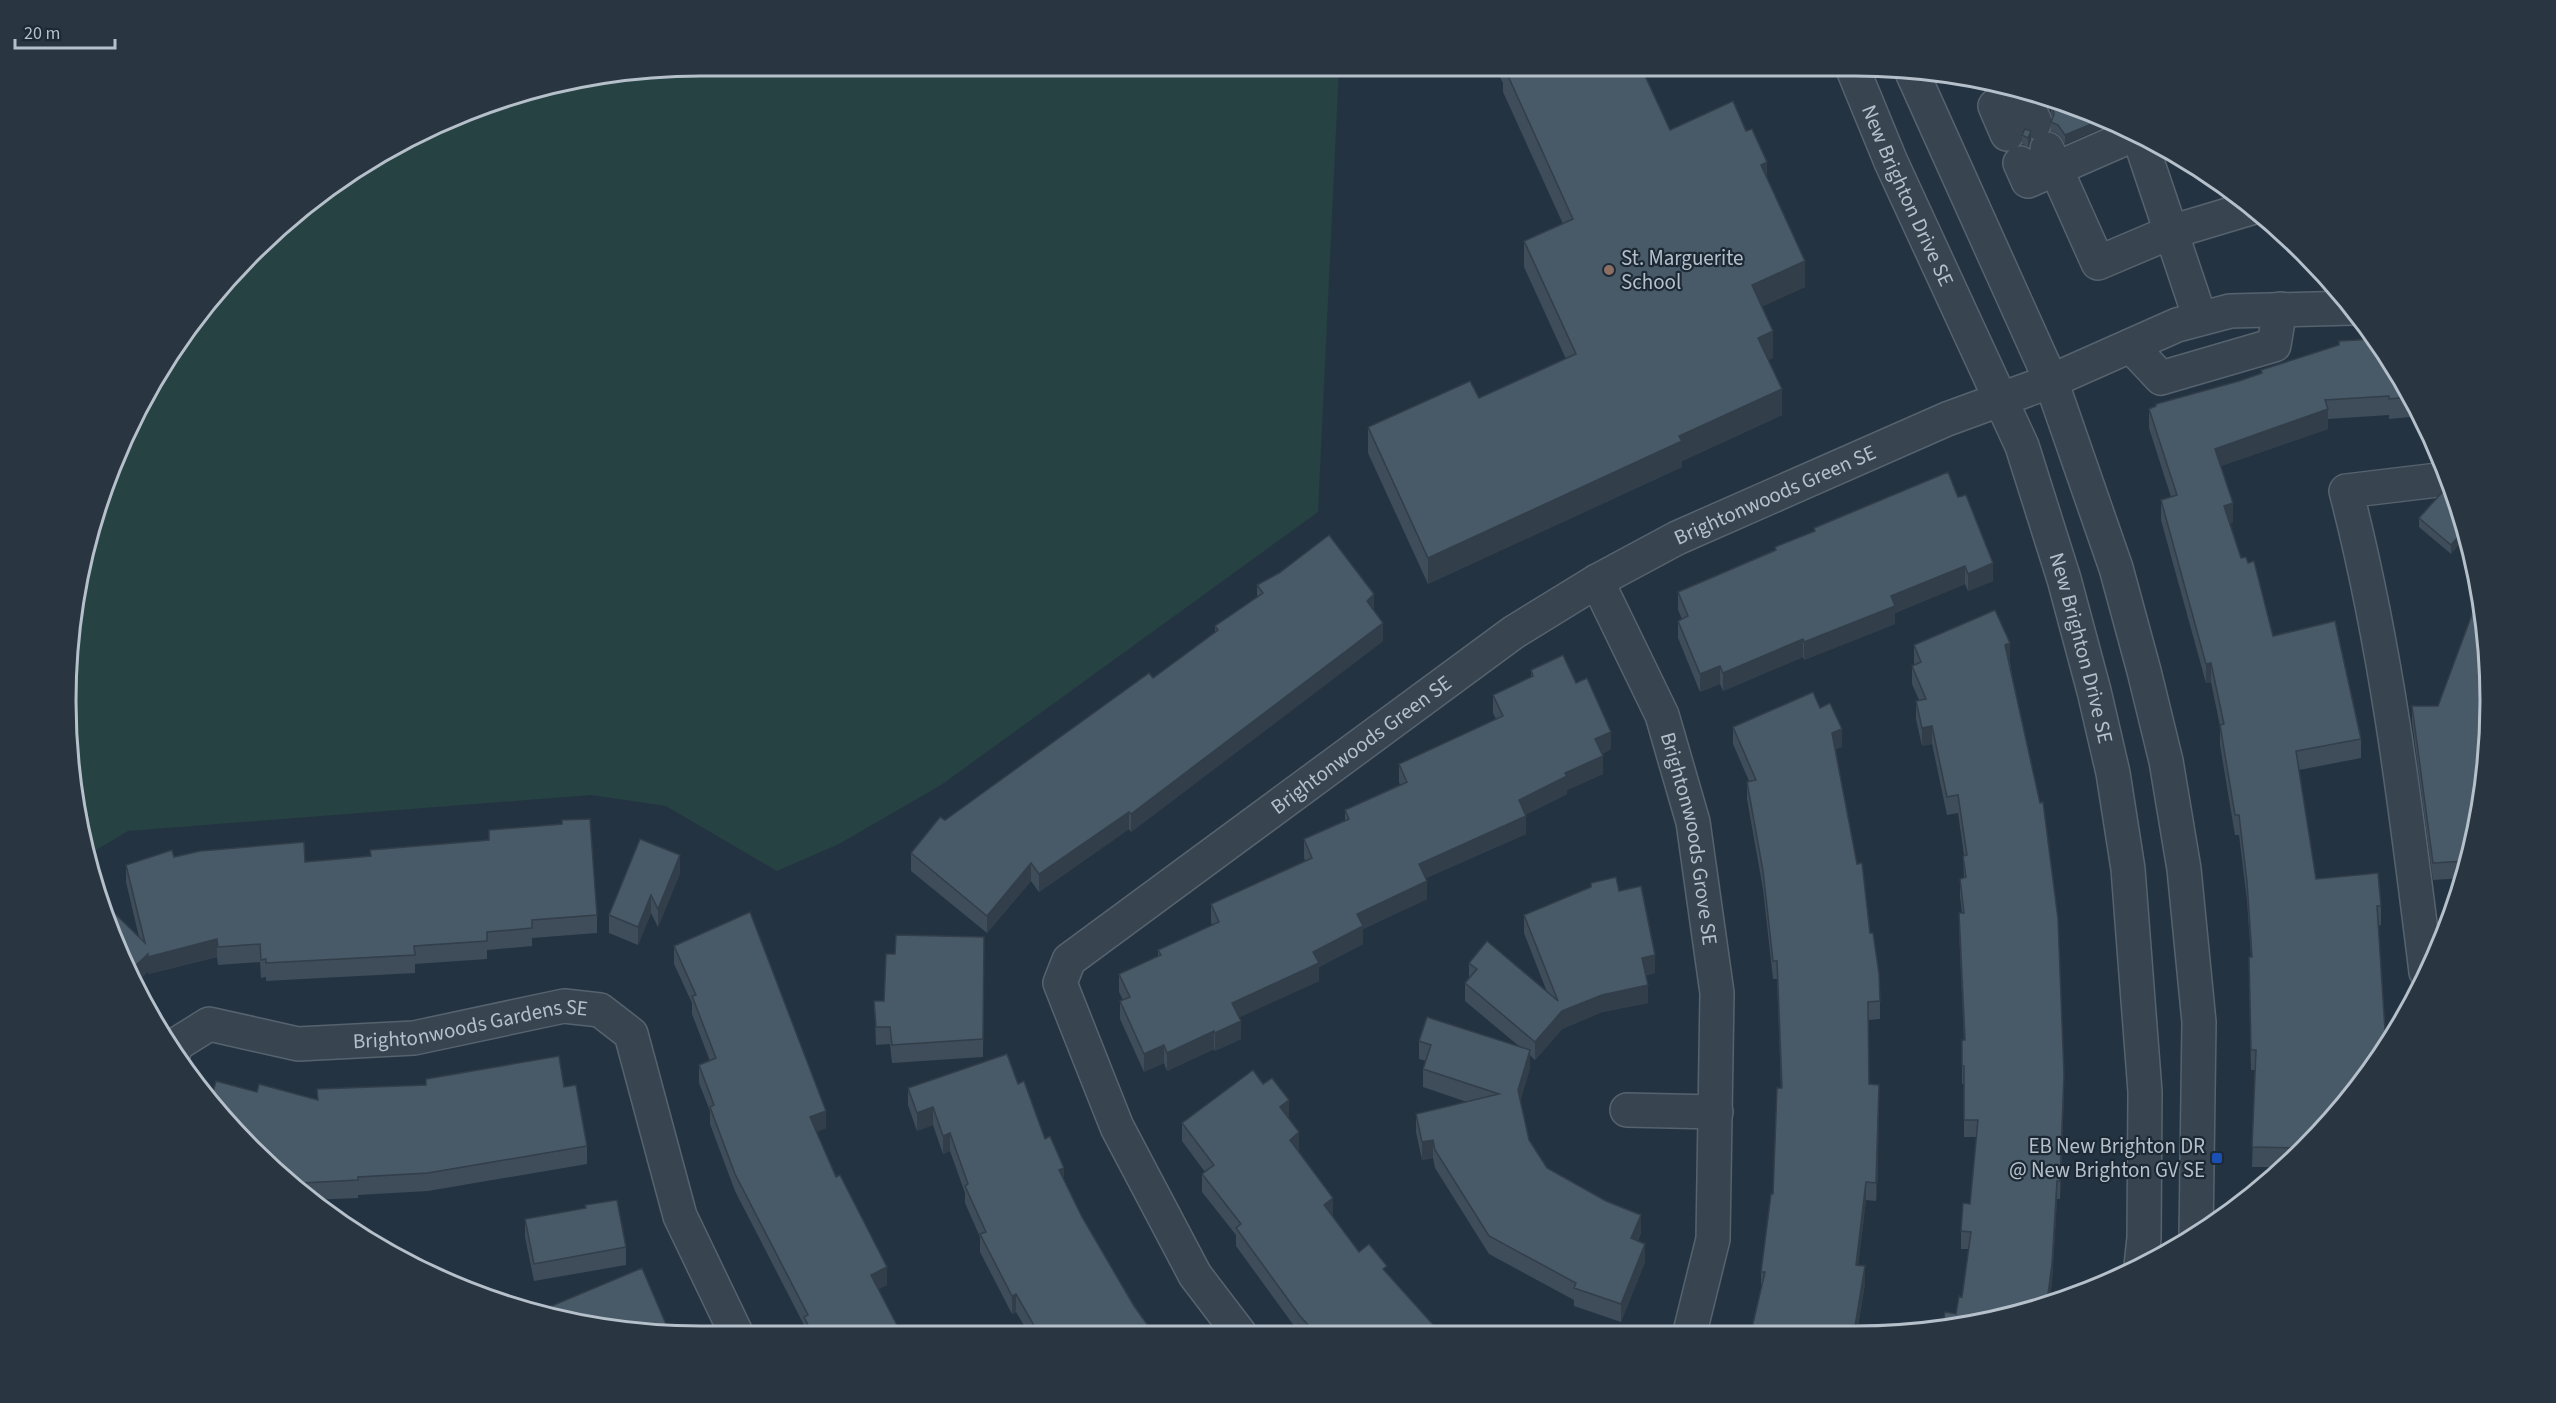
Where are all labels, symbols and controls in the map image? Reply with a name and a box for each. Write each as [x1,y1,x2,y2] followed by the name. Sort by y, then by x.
[15,12,116,50] scale bar
[24,21,60,46] text: 20 m
[1854,100,1961,291] street label: New Brighton Drive SE
[1621,243,1743,297] place label: St. Marguerite School
[1602,263,1616,277] marker: St. Marguerite School
[1669,437,1881,553] street label: Brightonwoods Green SE
[2042,549,2121,746] street label: New Brighton Drive SE
[1265,668,1458,821] street label: Brightonwoods Green SE
[1653,729,1725,947] street label: Brightonwoods Grove SE
[352,991,590,1056] street label: Brightonwoods Gardens SE
[2009,1131,2205,1185] place label: EB New Brighton DR @ New Brighton GV SE
[2210,1151,2224,1165] marker: EB New Brighton DR @ New Brighton GV SE

